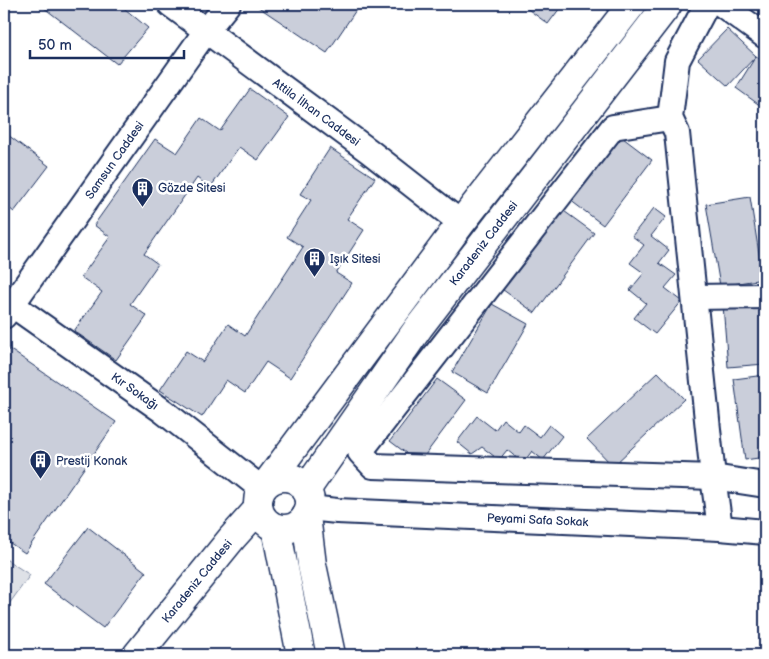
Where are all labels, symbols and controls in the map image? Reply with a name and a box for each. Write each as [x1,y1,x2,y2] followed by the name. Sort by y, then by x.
[30,28,184,60] scale bar
[38,36,72,55] text: 50 m
[270,75,363,149] street label: Attila İlhan Caddesi
[82,118,147,202] street label: Samsun Caddesi
[130,176,154,207] building icon: Gözde Sitesi
[158,181,226,196] place label: Gözde Sitesi
[446,198,521,289] street label: Karadeniz Caddesi
[302,247,326,278] building icon: Işık Sitesi
[330,252,381,267] place label: Işık Sitesi
[108,369,161,413] street label: Kır Sokağı
[28,449,52,480] building icon: Prestij Konak
[56,454,127,469] place label: Prestij Konak
[487,510,589,530] street label: Peyami Safa Sokak
[159,536,235,626] street label: Karadeniz Caddesi

